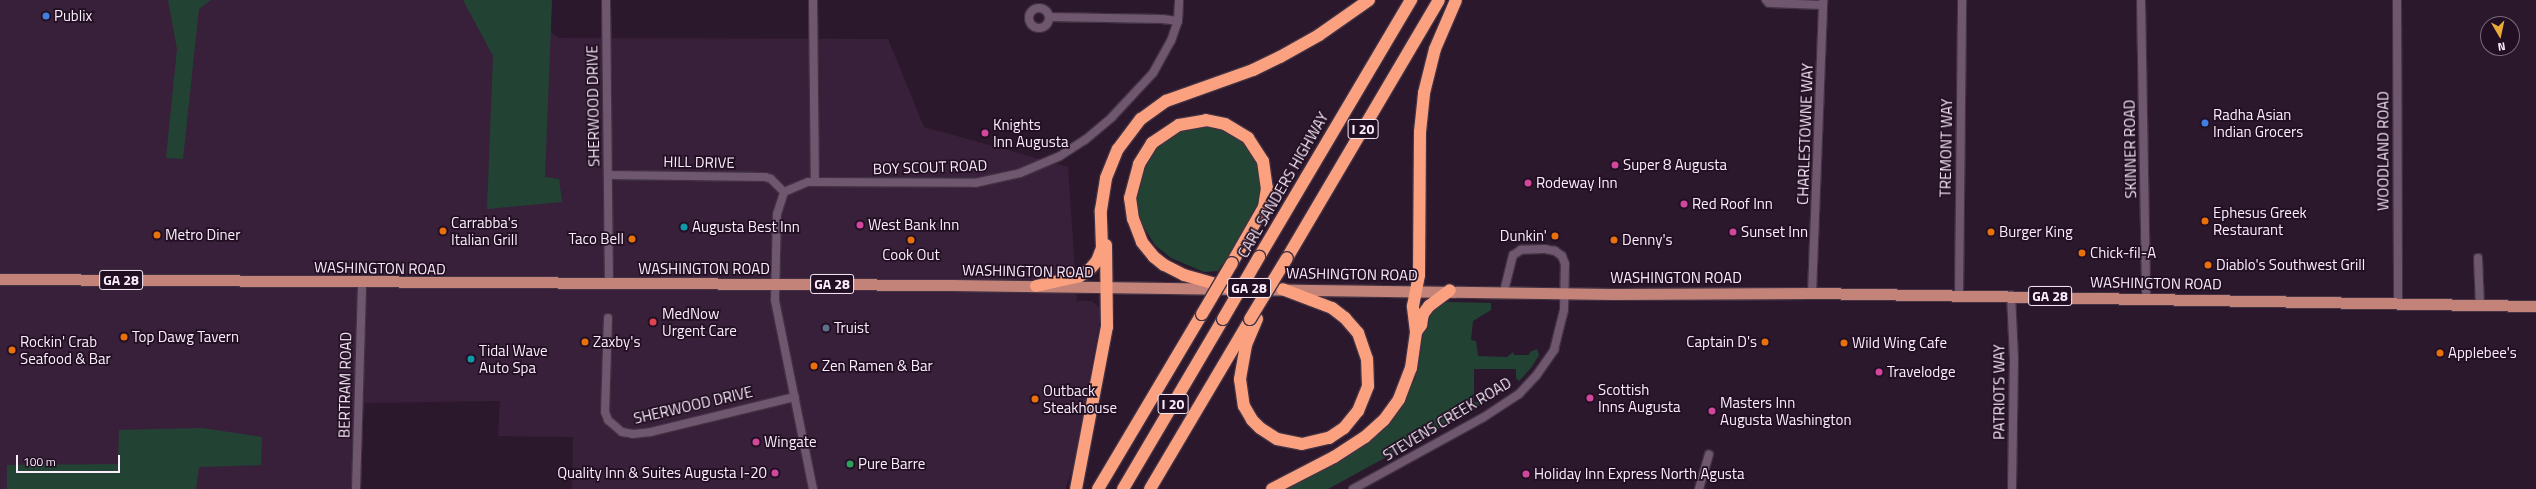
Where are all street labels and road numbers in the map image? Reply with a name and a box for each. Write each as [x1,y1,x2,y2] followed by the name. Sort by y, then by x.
[583,45,603,167] street label: SHERWOOD DRIVE
[1794,63,1816,205] street label: CHARLESTOWNE WAY
[2374,91,2392,211] street label: WOODLAND ROAD
[1936,99,1956,197] street label: TREMONT WAY
[2120,99,2140,199] street label: SKINNER ROAD
[1234,109,1332,261] street label: CARL SANDERS HIGHWAY
[1347,117,1379,141] road number: I 20
[663,152,735,172] street label: HILL DRIVE
[872,156,988,178] street label: BOY SCOUT ROAD
[314,258,446,278] street label: WASHINGTON ROAD
[638,260,770,278] street label: WASHINGTON ROAD
[962,261,1094,281] street label: WASHINGTON ROAD
[1286,264,1418,284] street label: WASHINGTON ROAD
[99,268,143,292] road number: GA 28
[1610,269,1742,287] street label: WASHINGTON ROAD
[810,272,854,296] road number: GA 28
[2090,273,2222,293] street label: WASHINGTON ROAD
[1227,276,1271,300] road number: GA 28
[2028,284,2072,308] road number: GA 28
[335,332,355,438] street label: BERTRAM ROAD
[1990,344,2008,440] street label: PATRIOTS WAY
[1380,374,1514,464] street label: STEVENS CREEK ROAD
[632,383,754,427] street label: SHERWOOD DRIVE
[1157,392,1189,416] road number: I 20

